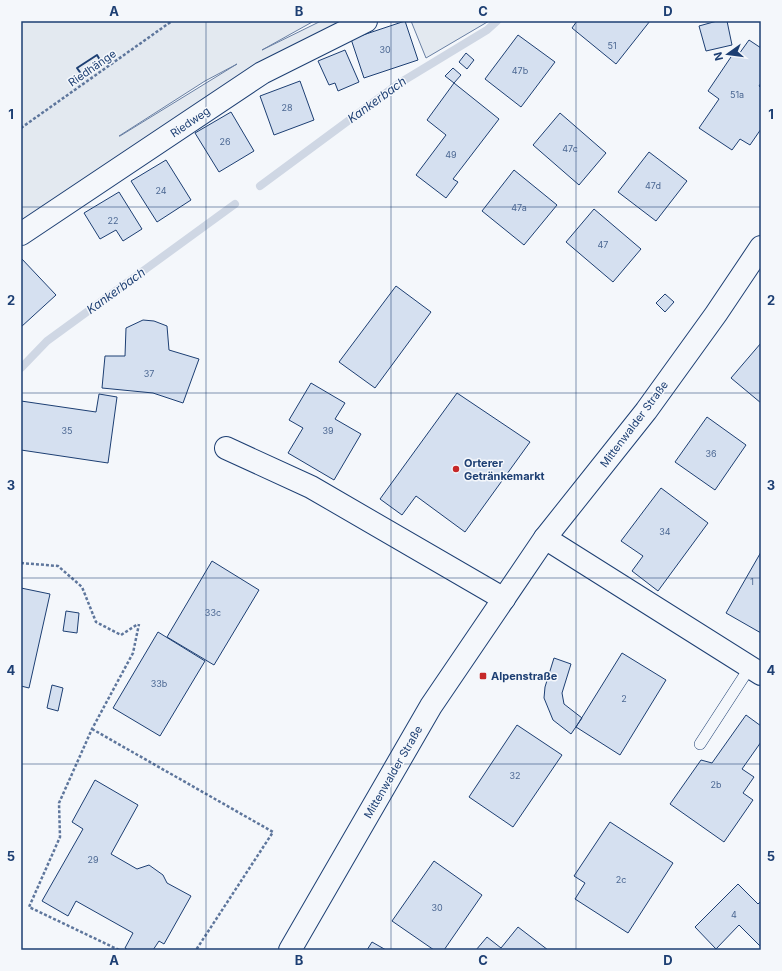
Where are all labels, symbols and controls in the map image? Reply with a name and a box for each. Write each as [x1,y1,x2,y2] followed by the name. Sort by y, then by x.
[109,3,119,19] text: A
[295,3,304,19] text: B
[478,3,488,19] text: C
[663,3,673,19] text: D
[708,34,748,74] north arrow
[607,40,617,51] house number: 51
[379,44,391,55] house number: 30
[65,46,119,90] street label: Riedhänge
[710,51,726,62] text: N
[512,65,529,76] house number: 47b
[345,73,409,126] water label: Kankerbach
[730,89,744,100] house number: 51a
[281,102,293,113] house number: 28
[167,104,213,140] street label: Riedweg
[8,106,14,122] text: 1
[768,106,774,122] text: 1
[219,136,231,147] house number: 26
[562,143,578,154] house number: 47c
[445,149,457,160] house number: 49
[645,180,661,191] house number: 47d
[155,185,167,196] house number: 24
[511,202,527,213] house number: 47a
[108,215,118,226] house number: 22
[598,239,608,250] house number: 47
[84,264,148,317] water label: Kankerbach
[7,292,15,308] text: 2
[767,292,775,308] text: 2
[144,368,154,379] house number: 37
[597,378,671,470] street label: Mittenwalder Straße
[61,425,73,436] house number: 35
[322,425,334,436] house number: 39
[705,448,717,459] house number: 36
[464,456,545,483] place label: Orterer Getränkemarkt
[451,464,461,474] marker: Orterer Getränkemarkt
[7,477,15,493] text: 3
[767,477,775,493] text: 3
[659,526,671,537] house number: 34
[750,576,754,587] house number: 1
[205,607,221,618] house number: 33c
[7,662,16,678] text: 4
[767,662,776,678] text: 4
[491,669,558,683] place label: Alpenstraße
[478,671,488,681] marker: Alpenstraße
[151,678,168,689] house number: 33b
[621,693,627,704] house number: 2
[361,723,425,821] street label: Mittenwalder Straße
[509,770,521,781] house number: 32
[711,779,722,790] house number: 2b
[7,848,15,864] text: 5
[767,848,775,864] text: 5
[87,854,99,865] house number: 29
[616,874,626,885] house number: 2c
[431,902,443,913] house number: 30
[731,909,737,920] house number: 4
[109,952,119,968] text: A
[295,952,304,968] text: B
[478,952,488,968] text: C
[663,952,673,968] text: D

